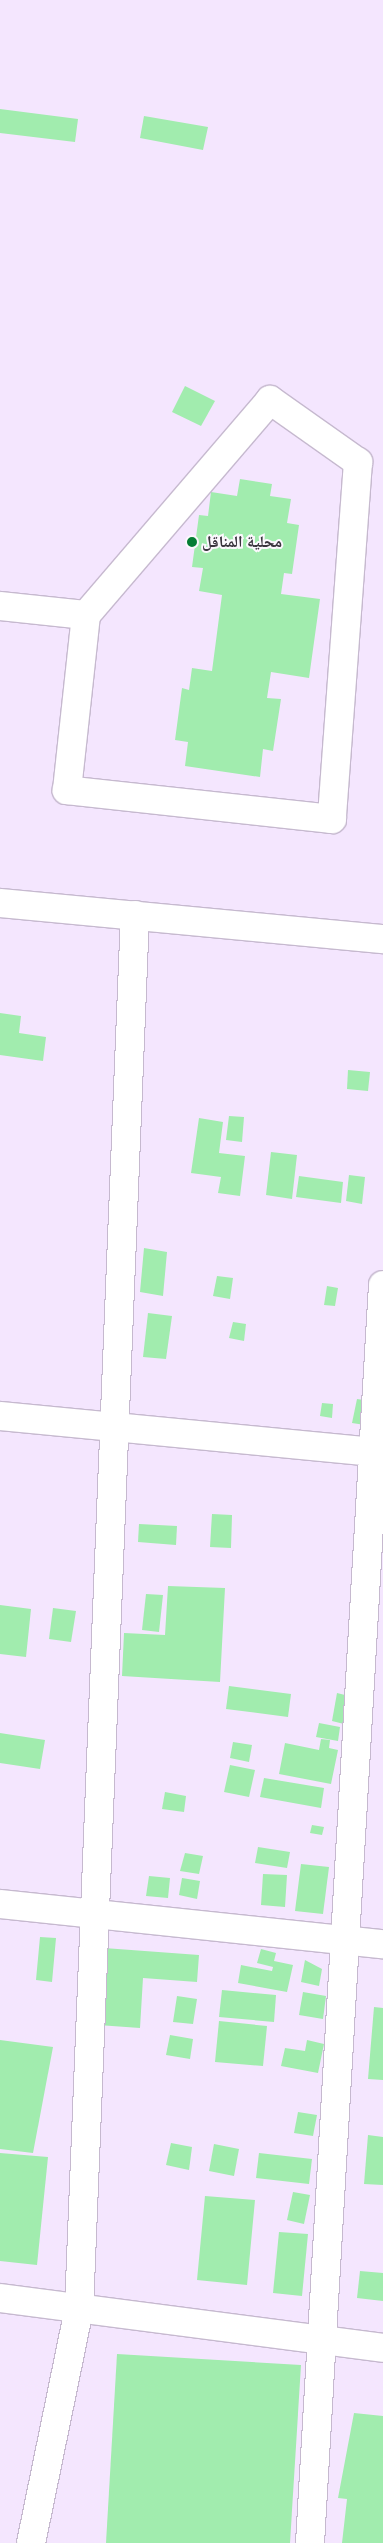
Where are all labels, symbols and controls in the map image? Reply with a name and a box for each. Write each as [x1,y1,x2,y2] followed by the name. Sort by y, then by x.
[202,532,282,552] place label: محلية المناقل
[186,536,198,548] marker: محلية المناقل

